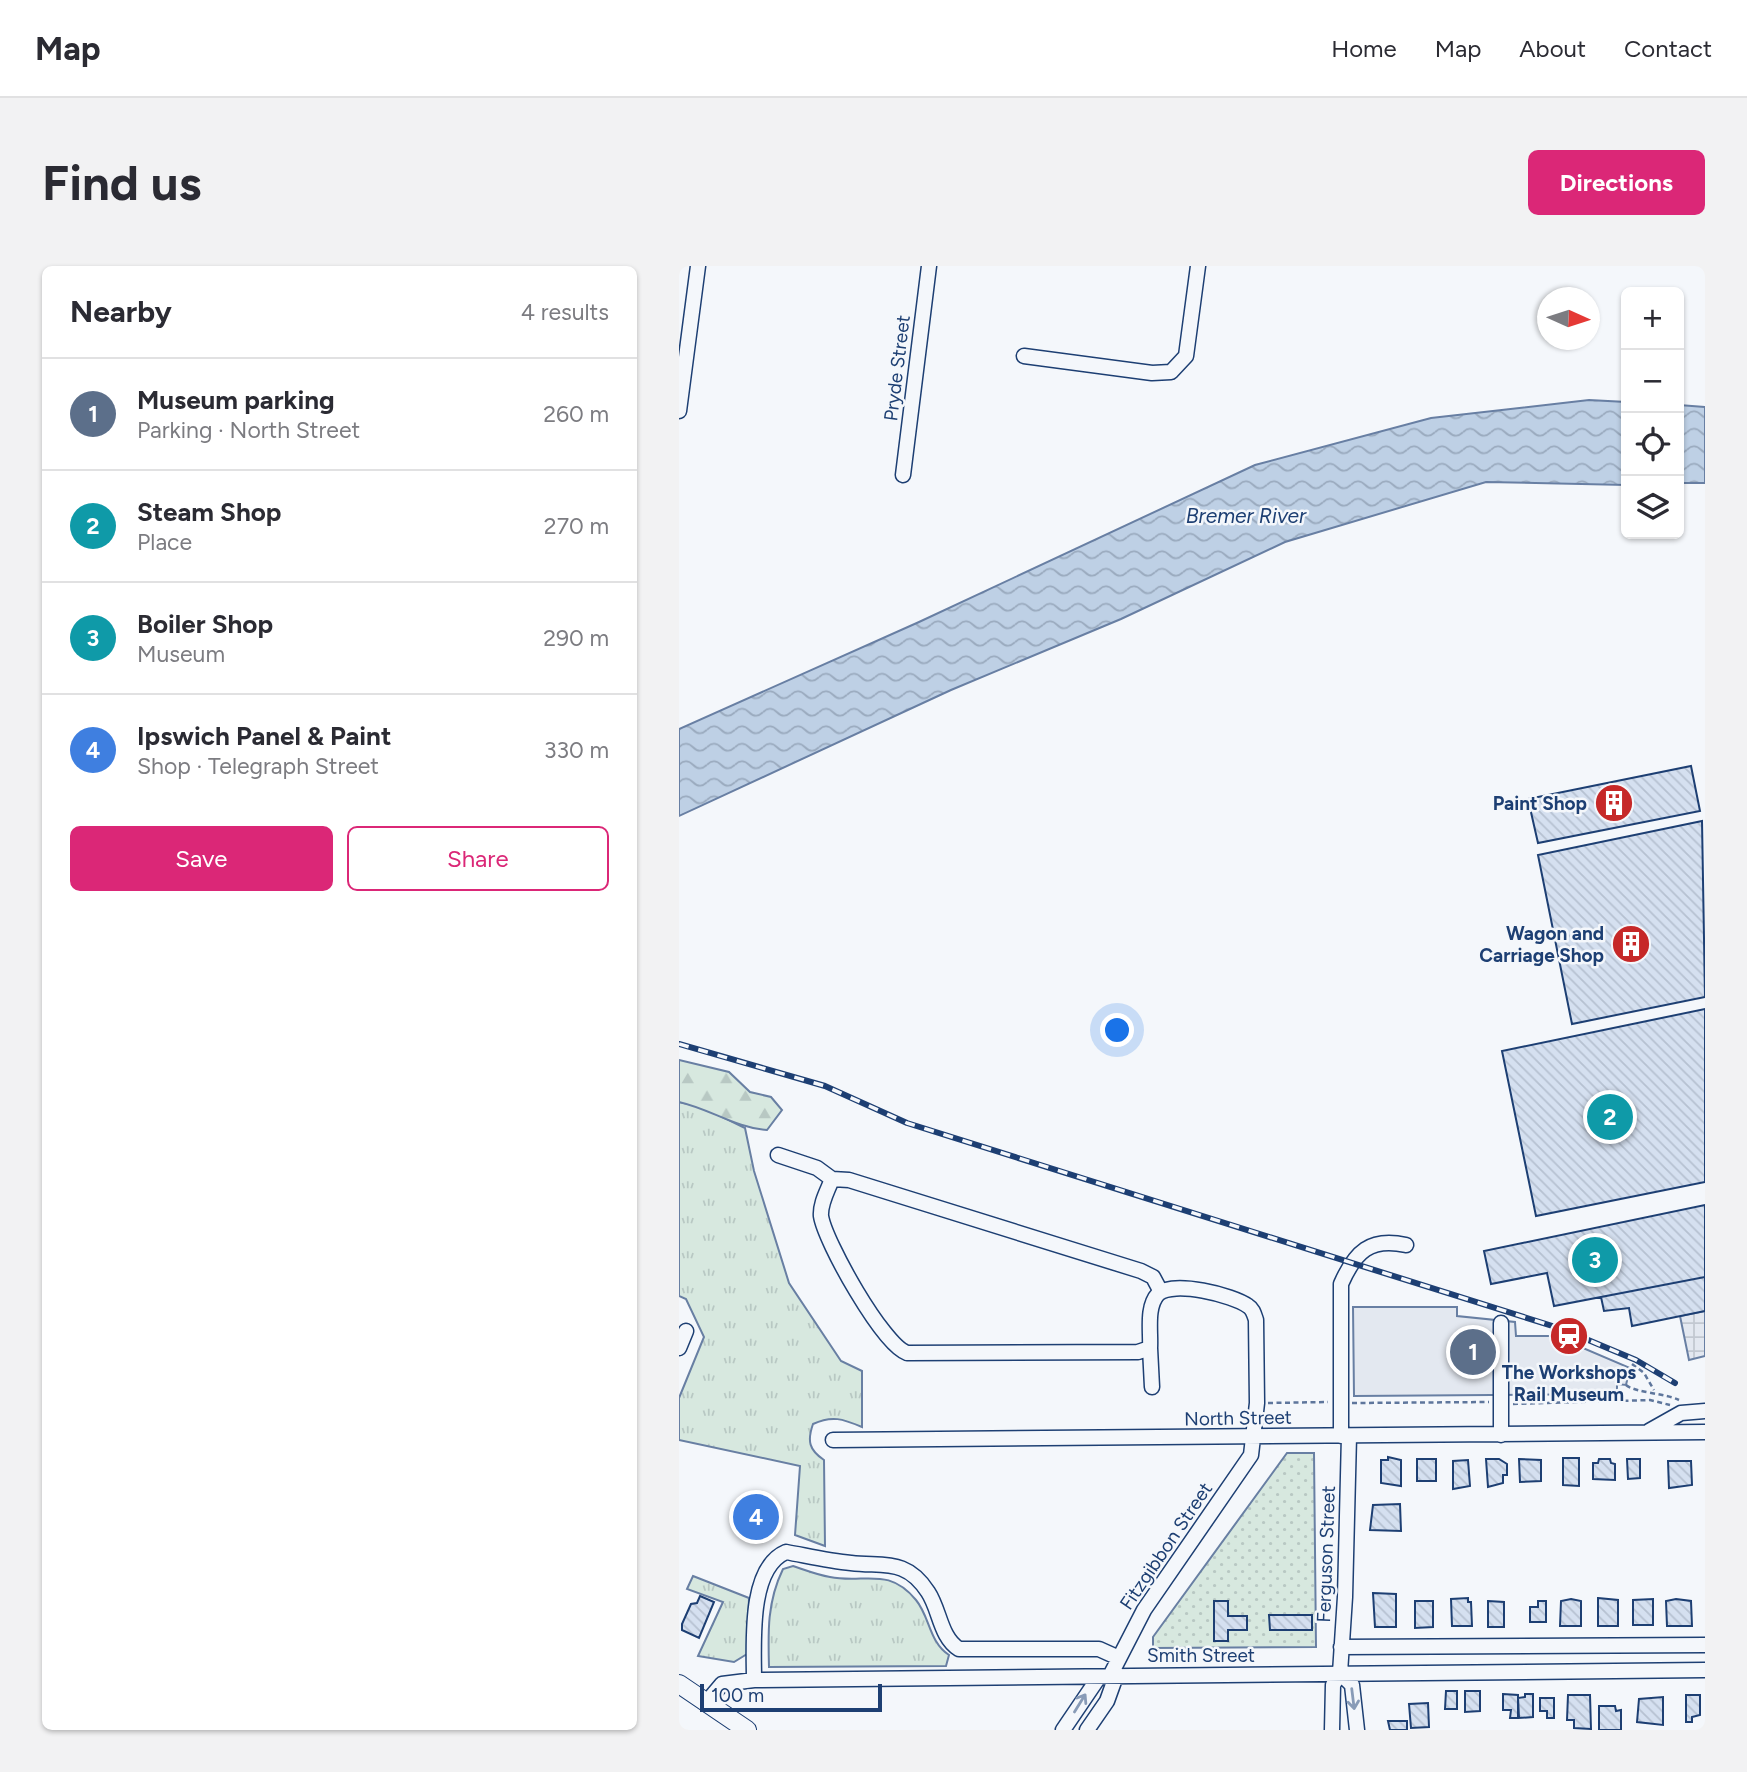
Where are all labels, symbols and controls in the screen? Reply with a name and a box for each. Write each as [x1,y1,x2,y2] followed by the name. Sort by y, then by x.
[35,29,101,68] text: Map
[1331,34,1397,63] text: Home
[1435,34,1481,63] text: Map
[1519,34,1586,63] text: About
[1624,34,1712,63] text: Contact
[1528,150,1705,215] button: Directions
[42,153,201,212] text: Find us
[1537,287,1600,350] north arrow
[1621,287,1684,539] map controls
[1621,287,1684,350] button: +
[70,293,172,330] text: Nearby
[521,298,609,326] text: 4 results
[879,314,915,422] street label: Pryde Street
[1621,350,1684,413] button: −
[137,384,335,416] text: Museum parking
[88,400,98,428] text: 1
[543,400,609,428] text: 260 m
[1621,413,1684,476] button: locate
[137,416,360,444] text: Parking · North Street
[1621,476,1684,539] button: layers
[137,496,281,528] text: Steam Shop
[1186,503,1307,528] water label: Bremer River
[86,512,100,540] text: 2
[544,512,609,540] text: 270 m
[137,528,192,556] text: Place
[137,608,273,640] text: Boiler Shop
[87,624,99,652] text: 3
[543,624,609,652] text: 290 m
[137,640,225,668] text: Museum
[137,720,391,752] text: Ipswich Panel & Paint
[86,736,100,764] text: 4
[544,736,609,764] text: 330 m
[137,752,379,780] text: Shop · Telegraph Street
[1593,782,1635,824] building icon: Paint Shop
[1493,792,1587,815] place label: Paint Shop
[70,826,333,891] button: Save
[347,826,609,891] button: Share
[1479,922,1604,967] place label: Wagon and Carriage Shop
[1610,923,1652,965] building icon: Wagon and Carriage Shop
[1100,1013,1134,1047] your location
[1587,1091,1633,1143] pin: 2
[1572,1234,1618,1286] pin: 3
[1548,1315,1590,1357] station icon: The Workshops Rail Museum
[1450,1326,1496,1378] pin: 1
[1502,1361,1636,1406] place label: The Workshops Rail Museum
[1184,1406,1292,1430] street label: North Street
[1115,1478,1217,1614] street label: Fitzgibbon Street
[1312,1485,1340,1623] street label: Ferguson Street
[733,1491,779,1543] pin: 4
[1147,1644,1255,1667] street label: Smith Street
[700,1681,882,1713] scale bar
[711,1684,764,1707] text: 100 m
[1347,1687,1360,1710] one-way arrow
[1073,1694,1088,1713] one-way arrow

